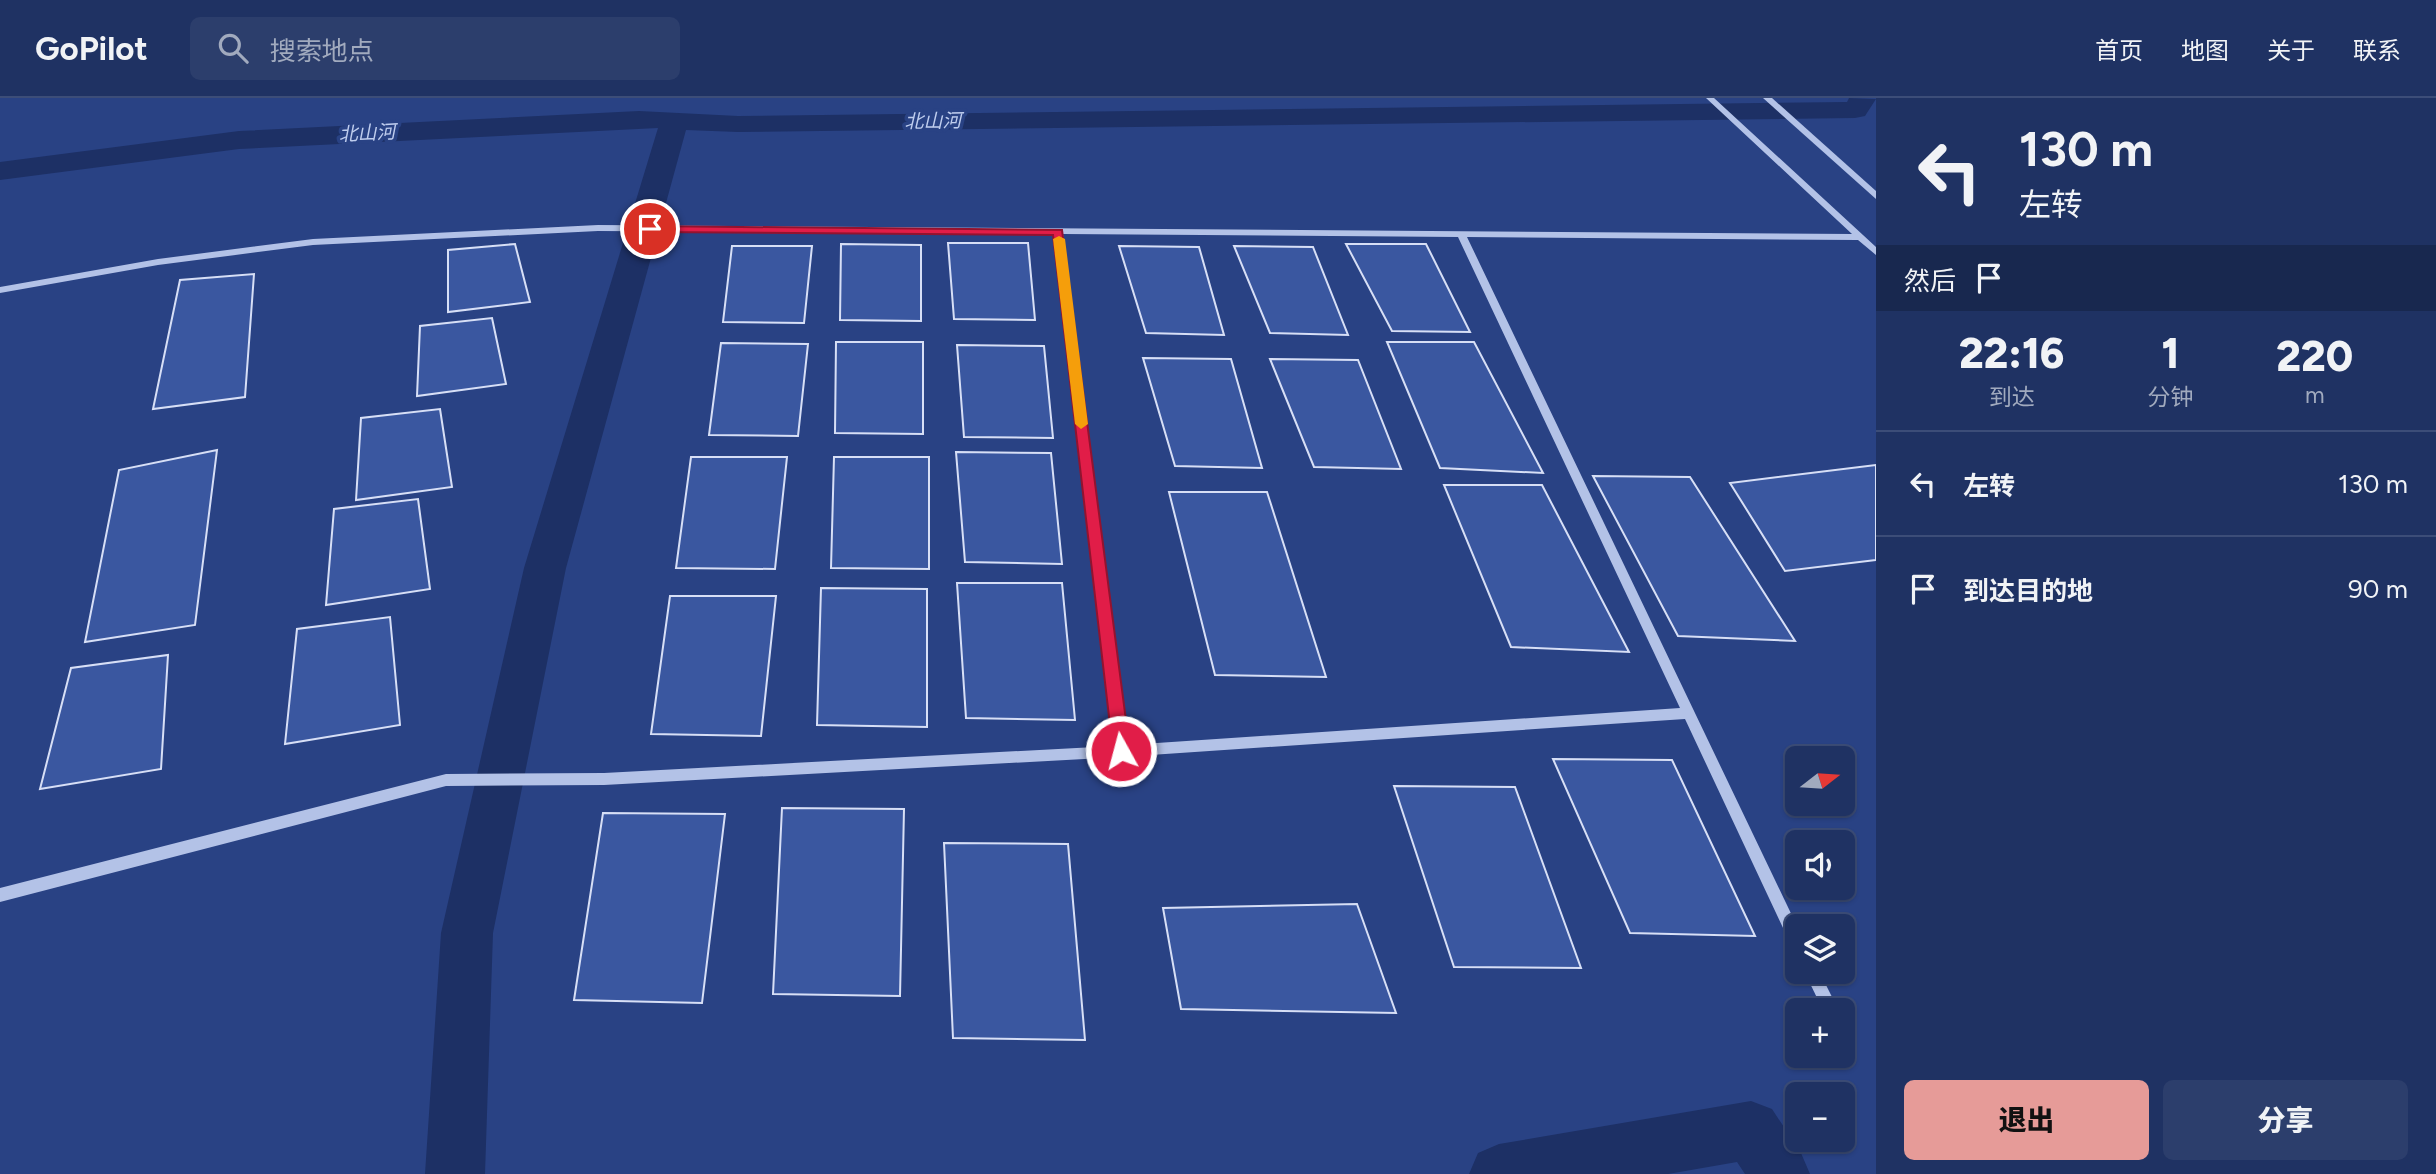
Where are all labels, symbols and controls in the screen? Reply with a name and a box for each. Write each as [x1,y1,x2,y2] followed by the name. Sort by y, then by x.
[190,17,680,80] search box
[35,29,148,68] text: GoPilot
[214,29,252,67] icon: search
[270,35,374,67] text: 搜索地点
[2095,36,2143,65] text: 首页
[2181,36,2229,65] text: 地图
[2267,36,2315,65] text: 关于
[2353,36,2401,65] text: 联系
[904,109,966,133] water label: 北山河
[2019,119,2153,178] text: 130 m
[338,120,400,146] water label: 北山河
[1904,126,1995,217] icon: left
[2019,186,2083,224] text: 左转
[620,199,680,259] pin
[631,210,669,248] icon: arrive
[1970,259,2008,297] icon: arrive
[1904,265,1956,297] text: 然后
[1959,328,2064,379] text: 22:16
[2161,328,2179,379] text: 1
[2276,331,2353,382] text: 220
[2305,381,2324,409] text: m
[1989,383,2035,411] text: 到达
[2147,383,2193,411] text: 分钟
[1904,465,1942,503] icon: left
[2338,468,2408,500] text: 130 m
[1963,470,2015,502] text: 左转
[1904,570,1942,608] icon: arrive
[2348,573,2408,605] text: 90 m
[1963,575,2093,607] text: 到达目的地
[1084,714,1158,788] position arrow
[1785,746,1855,816] north arrow
[1785,746,1855,1152] map controls
[1785,830,1855,900] button: sound
[1785,914,1855,984] button: layers
[1785,998,1855,1068] button: +
[1904,1080,2149,1160] button: 退出
[2163,1080,2408,1160] button: 分享
[1785,1082,1855,1152] button: −

